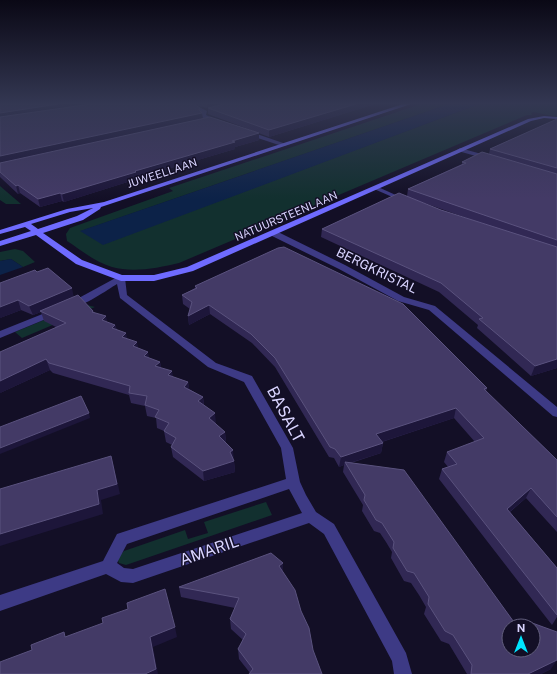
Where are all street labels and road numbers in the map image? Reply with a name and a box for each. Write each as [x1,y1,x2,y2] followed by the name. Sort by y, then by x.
[125,156,199,190] street label: JUWEELLAAN
[233,189,339,243] street label: NATUURSTEENLAAN
[334,244,420,297] street label: BERGKRISTAL
[263,383,308,446] street label: BASALT
[177,531,241,569] street label: AMARIL

